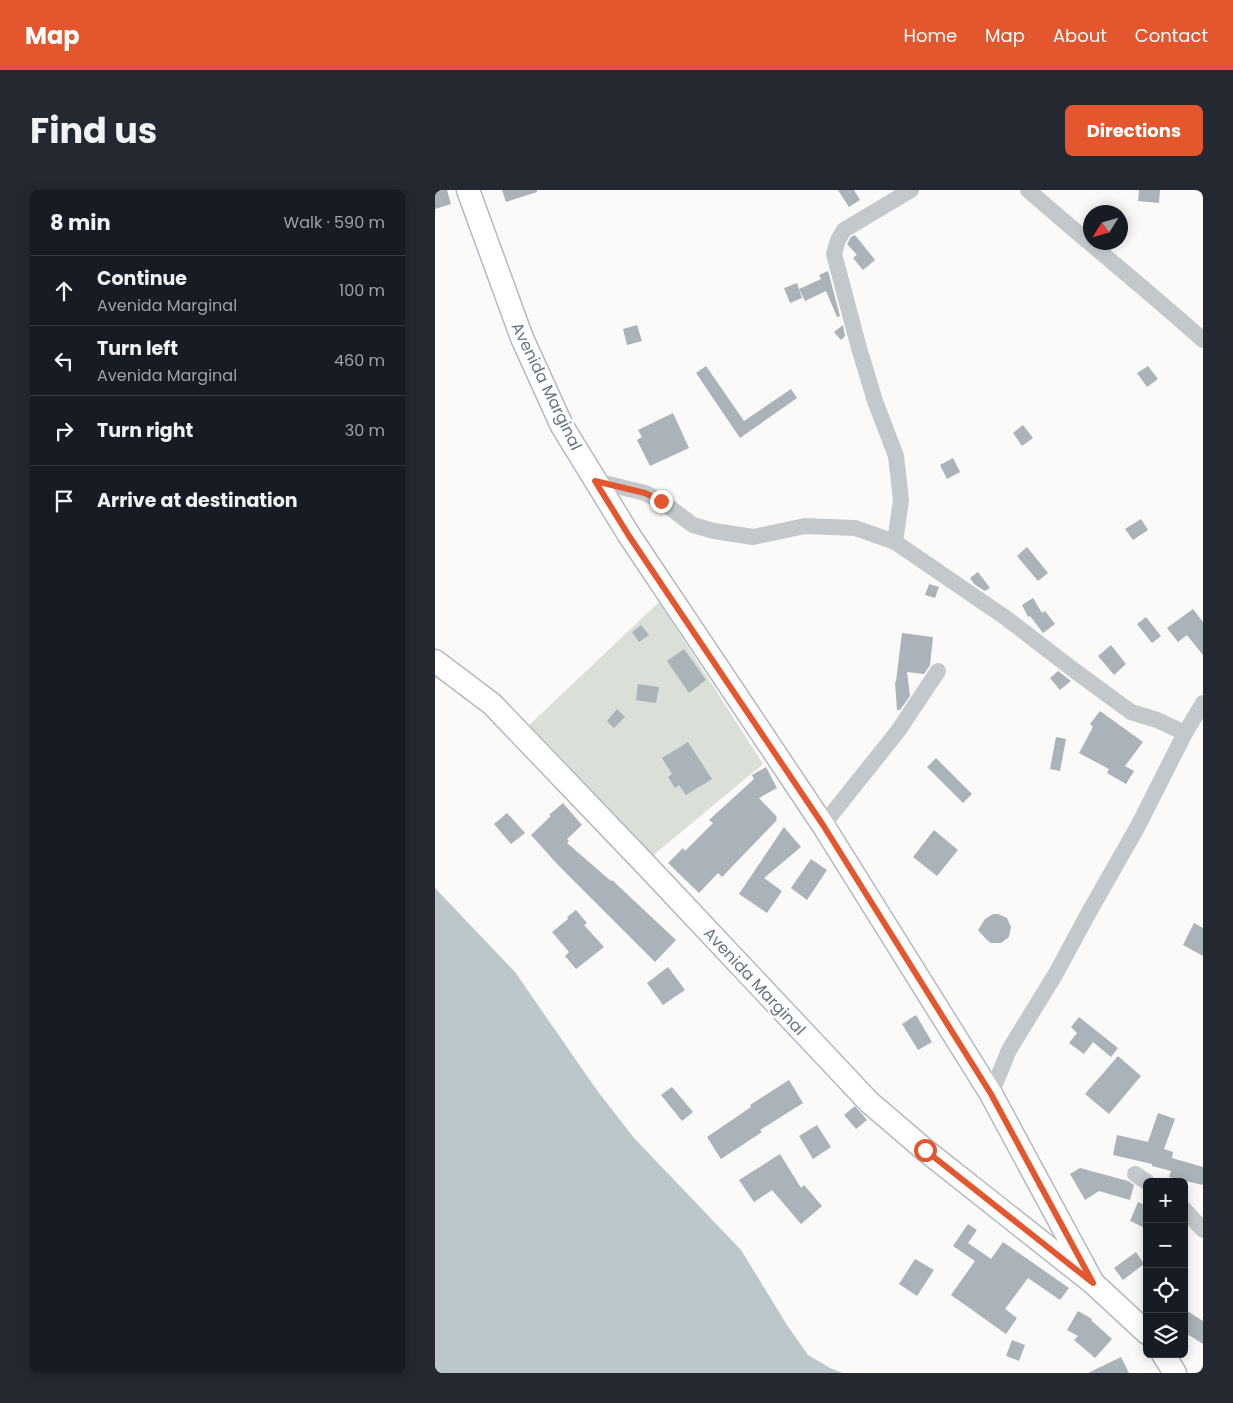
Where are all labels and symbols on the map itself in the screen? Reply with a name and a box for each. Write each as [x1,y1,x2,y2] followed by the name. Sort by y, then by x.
[1083,205,1128,250] north arrow
[506,318,588,454] street label: Avenida Marginal
[650,490,673,513] route end
[698,922,811,1040] street label: Avenida Marginal
[914,1139,937,1162] route start

